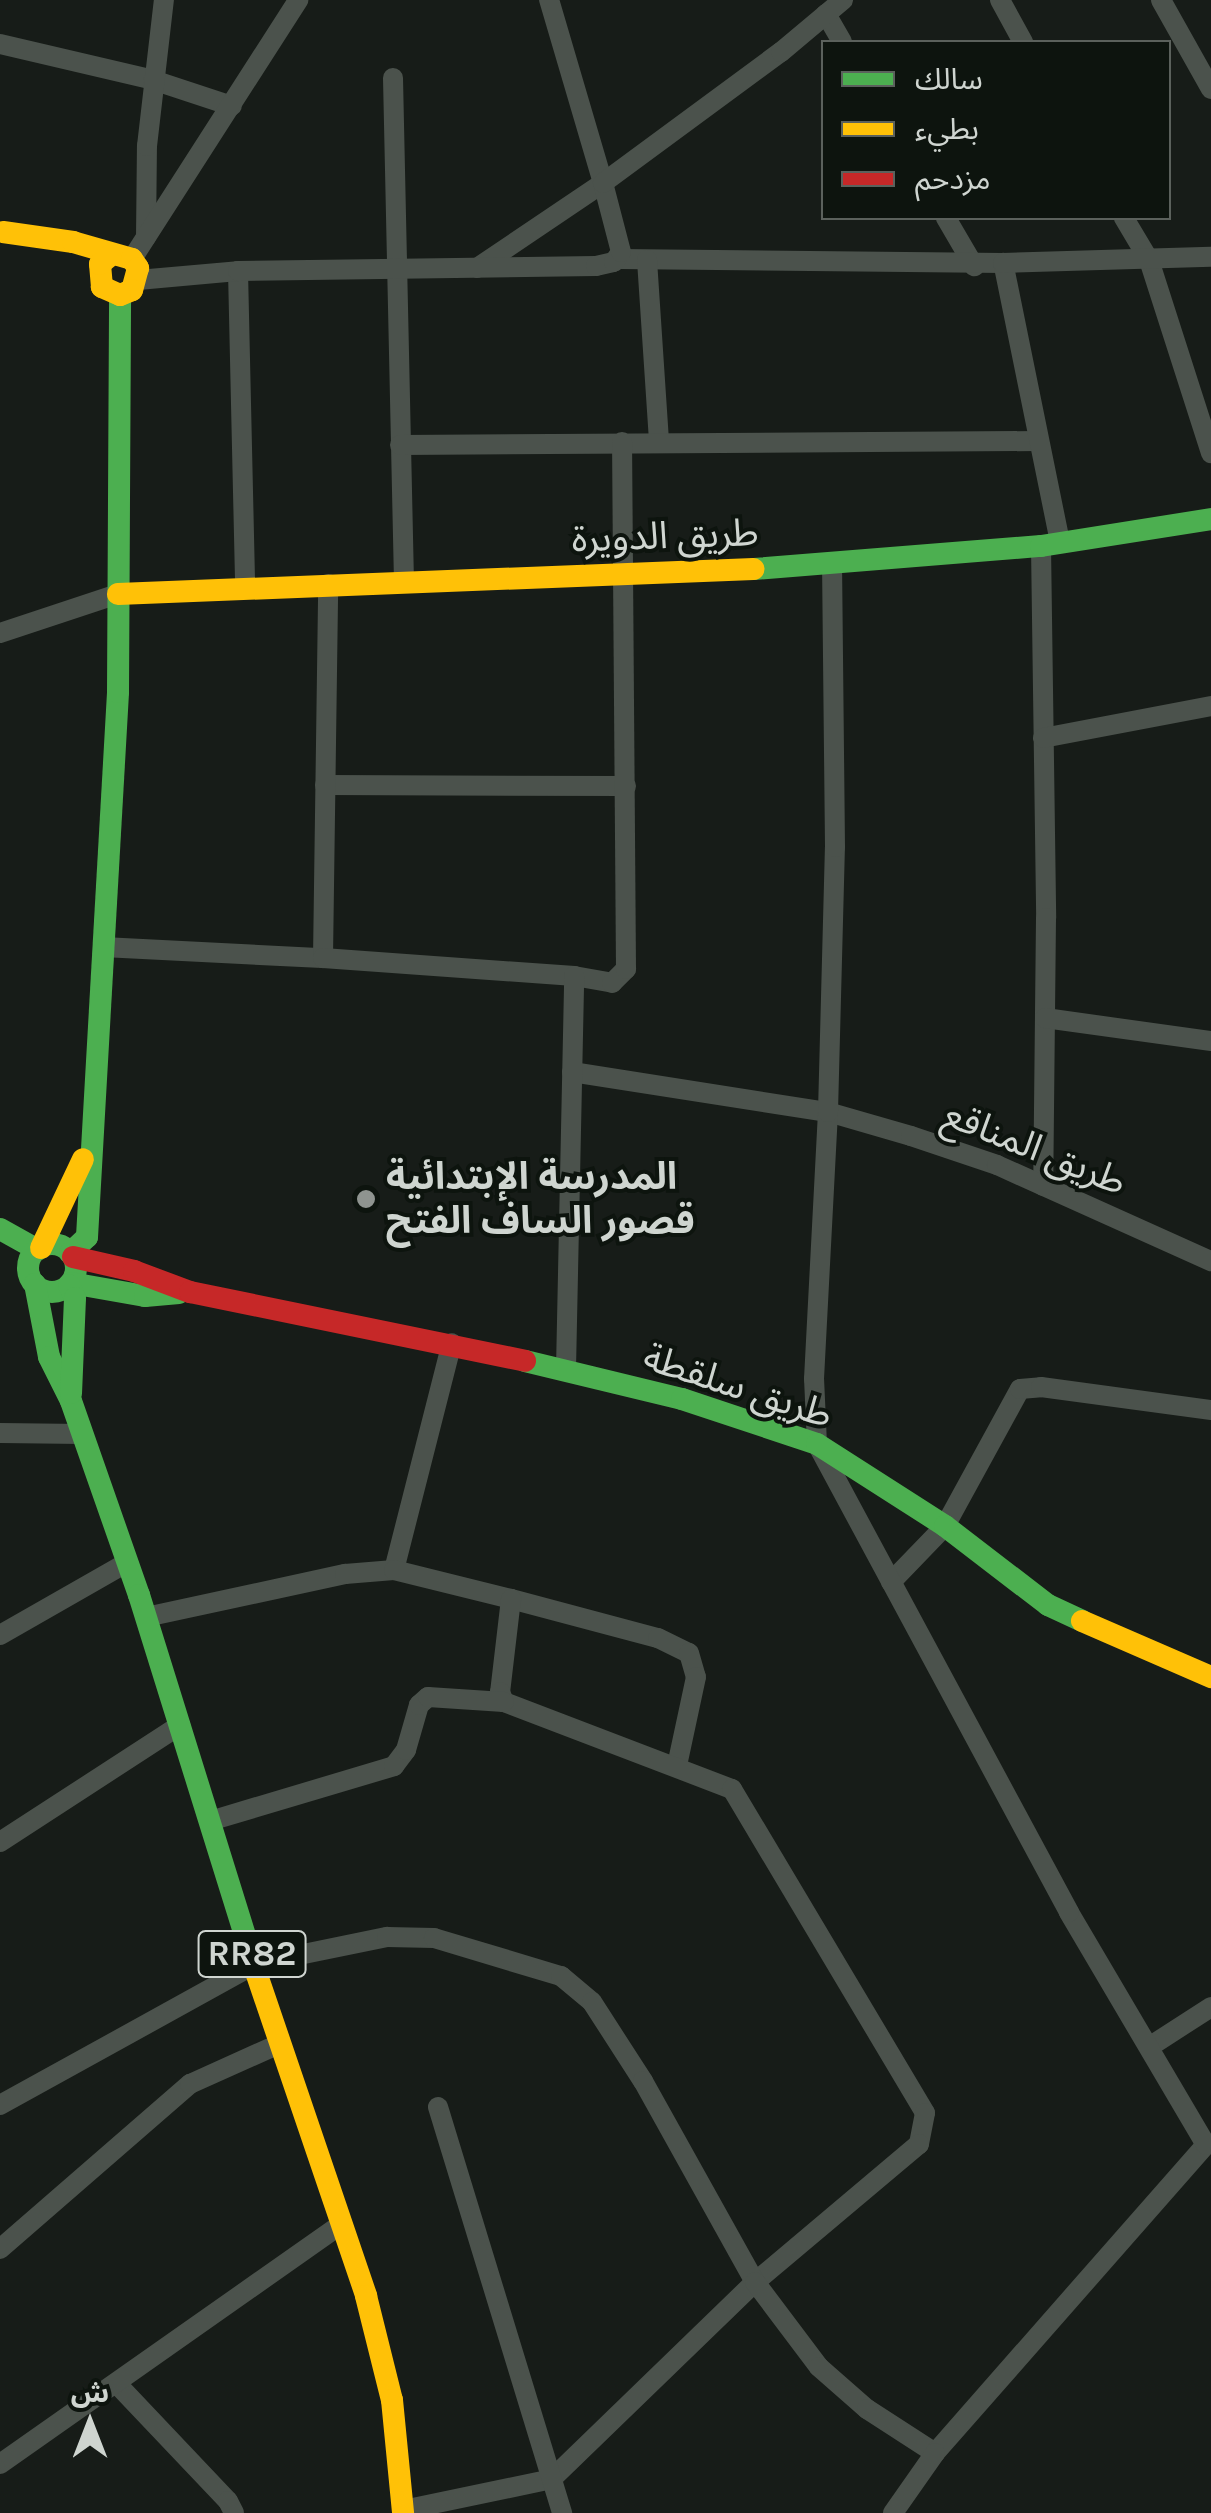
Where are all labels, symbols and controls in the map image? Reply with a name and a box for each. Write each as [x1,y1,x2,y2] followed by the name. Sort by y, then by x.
[821,40,1171,220] legend
[915,61,983,97] text: سالك
[915,111,979,147] text: بطيء
[915,161,991,197] text: مزدحم
[571,510,759,562] street label: طريق الدويرة
[937,1091,1133,1205] street label: طريق المناقع
[386,1154,695,1244] place label: المدرسة الإبتدائية قصور الساف الفتح
[355,1188,377,1210] marker: المدرسة الإبتدائية قصور الساف الفتح
[638,1334,838,1438] street label: طريق سلقطة
[197,1924,307,1984] road number: RR82
[40,2373,140,2473] north arrow
[71,2376,109,2409] text: ش

